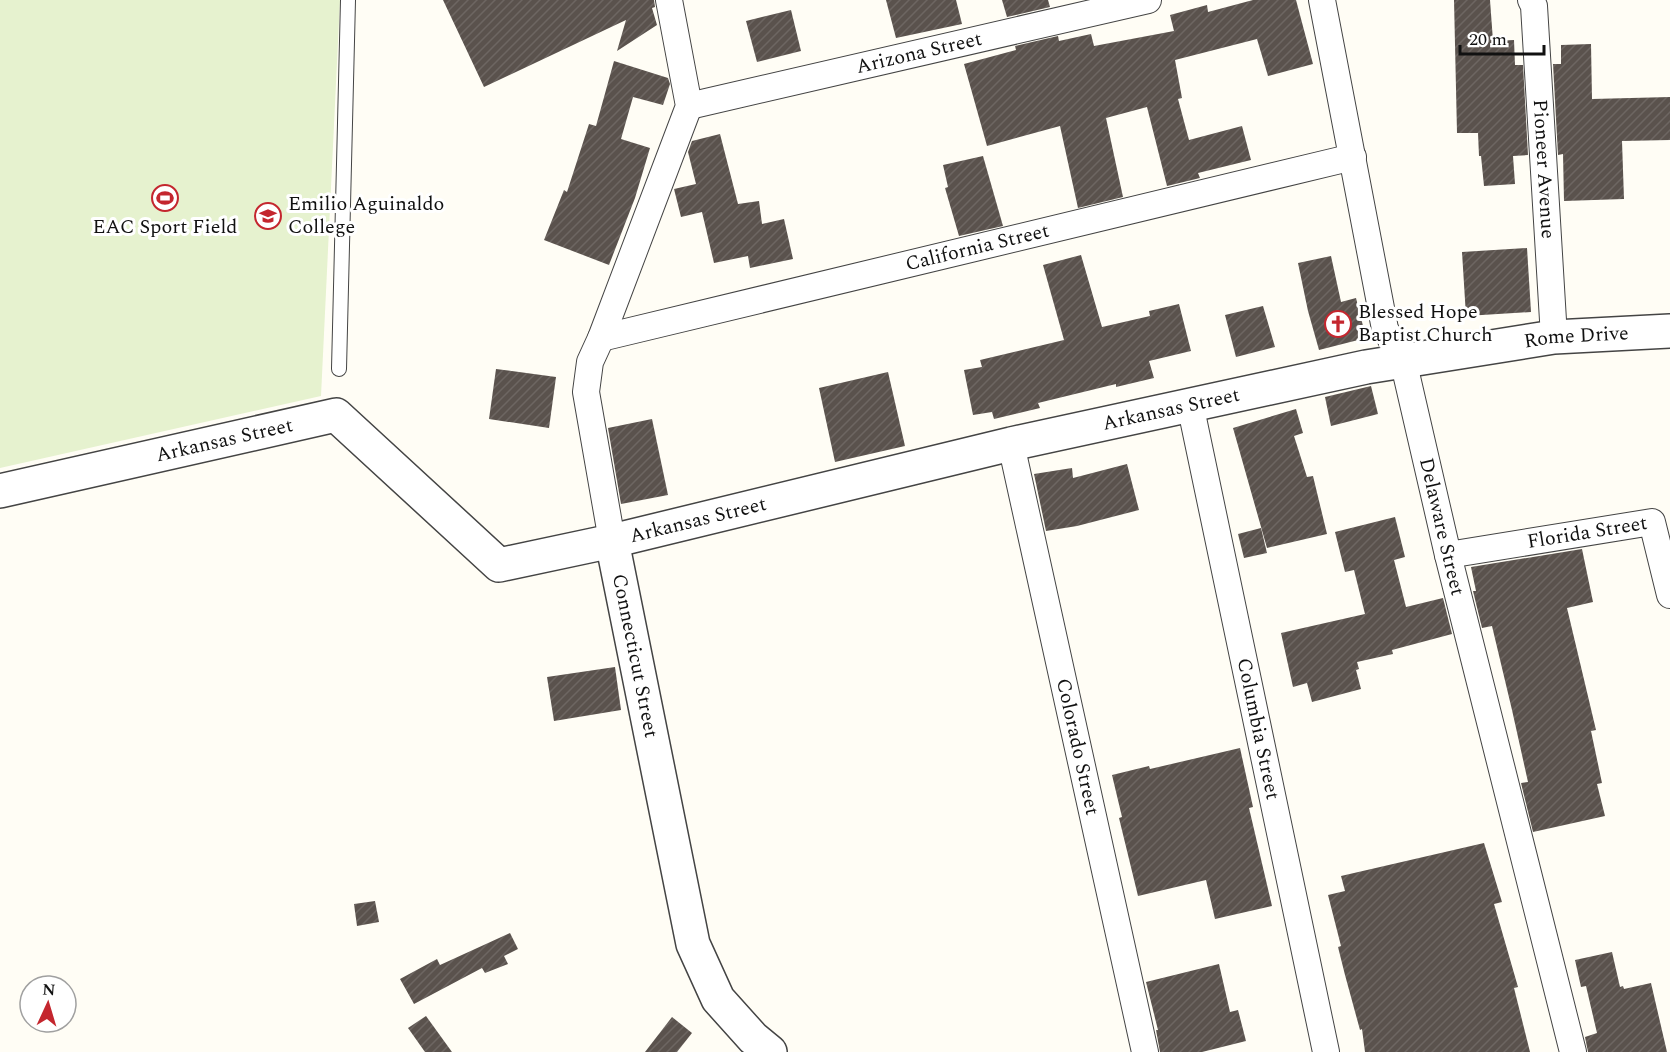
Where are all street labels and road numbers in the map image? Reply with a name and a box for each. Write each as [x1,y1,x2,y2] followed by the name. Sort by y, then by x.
[853,24,985,82] street label: Arizona Street
[1525,98,1563,240] street label: Pioneer Avenue
[902,216,1052,279] street label: California Street
[1522,318,1629,357] street label: Rome Drive
[1100,380,1243,439] street label: Arkansas Street
[153,410,296,470] street label: Arkansas Street
[1411,455,1473,599] street label: Delaware Street
[626,489,769,551] street label: Arkansas Street
[1525,508,1649,557] street label: Florida Street
[604,571,666,740] street label: Connecticut Street
[1229,655,1288,803] street label: Columbia Street
[1048,675,1107,818] street label: Colorado Street

